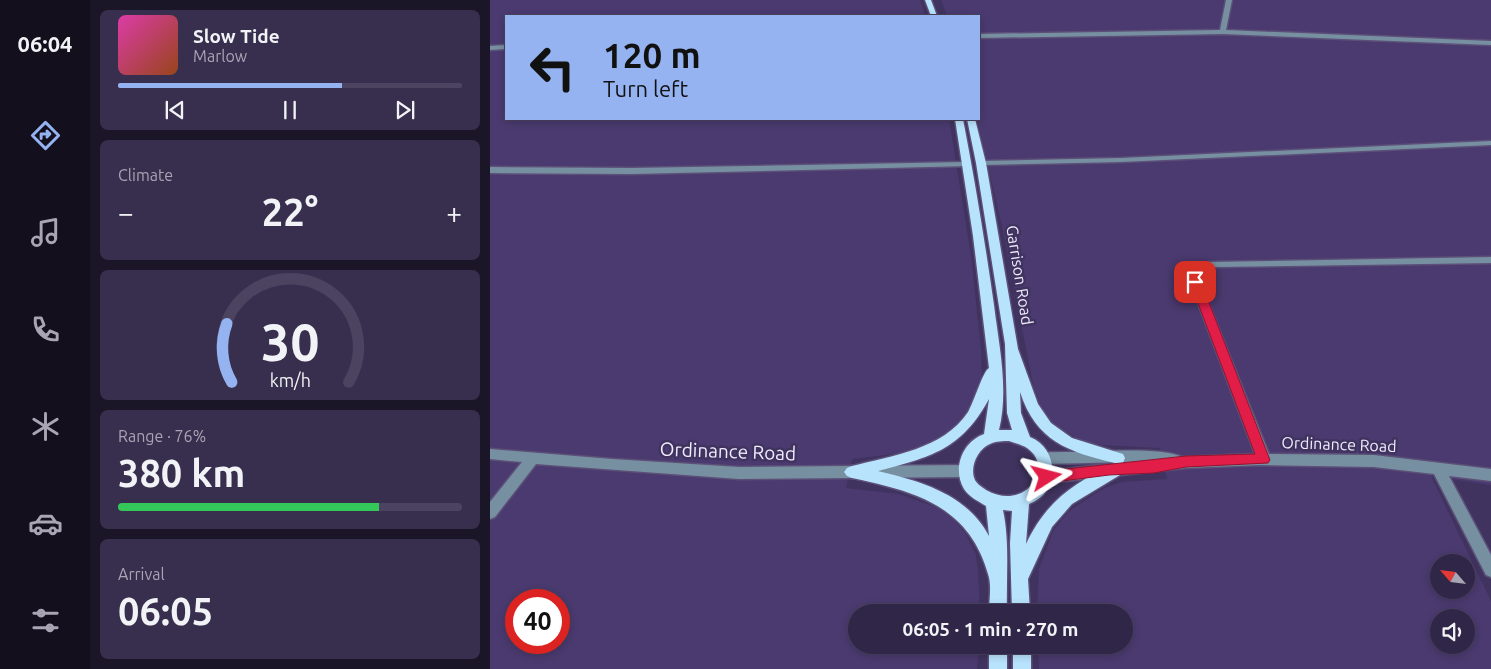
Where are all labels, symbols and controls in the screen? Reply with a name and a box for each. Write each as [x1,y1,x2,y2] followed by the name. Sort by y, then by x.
[193,25,280,47] text: Slow Tide
[17,31,73,56] text: 06:04
[520,35,585,100] icon: left
[603,35,701,75] text: 120 m
[193,47,247,65] text: Marlow
[603,76,688,101] text: Turn left
[161,96,189,124] icon: previous
[276,96,304,124] icon: pause
[391,96,419,124] icon: next
[28,118,63,153] icon: directions
[118,166,173,184] text: Climate
[262,191,318,233] text: 22°
[118,197,134,228] text: −
[446,197,462,228] text: +
[28,215,63,250] icon: music
[1003,224,1037,326] street label: Garrison Road
[1174,261,1216,303] pin
[1181,268,1209,296] icon: arrive
[28,312,63,347] icon: phone
[261,313,319,371] text: 30
[269,370,311,390] text: km/h
[28,409,63,444] icon: climate
[118,427,206,445] text: Range · 76%
[1281,433,1397,455] street label: Ordinance Road
[659,438,797,464] street label: Ordinance Road
[1020,450,1072,502] position arrow
[118,452,245,494] text: 380 km
[28,506,63,541] icon: car
[1430,554,1475,599] north arrow
[1430,554,1475,654] map controls
[118,565,165,583] text: Arrival
[505,589,570,654] speed limit sign: 40
[118,590,213,632] text: 06:05
[28,603,63,638] icon: filters
[1430,609,1475,654] button: sound
[903,618,1078,640] text: 06:05 · 1 min · 270 m

